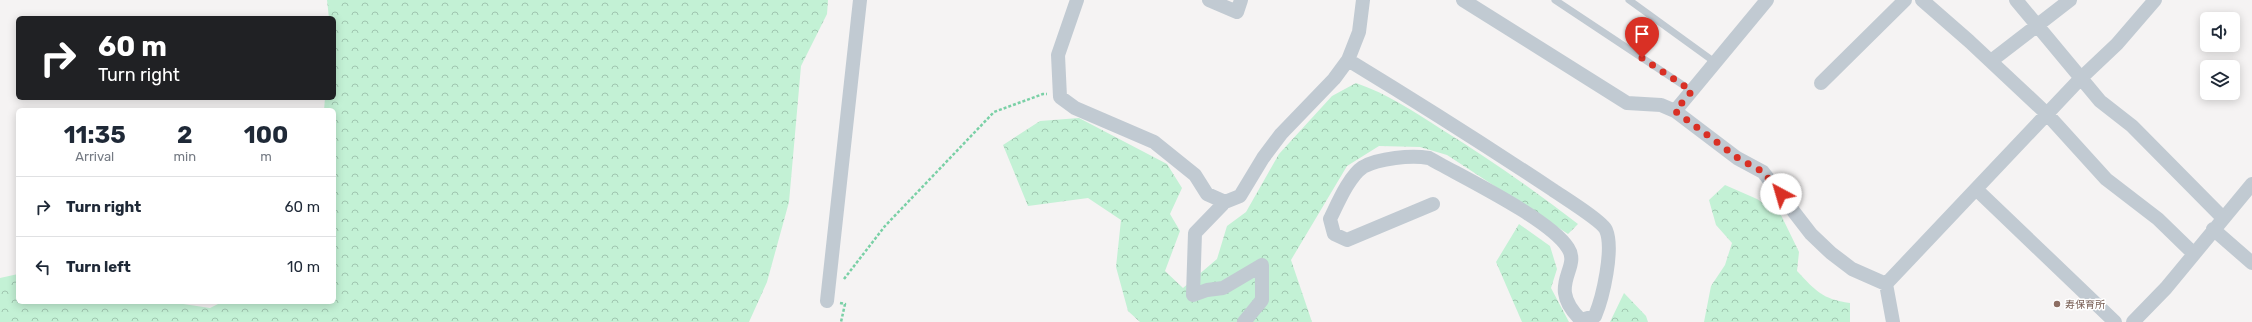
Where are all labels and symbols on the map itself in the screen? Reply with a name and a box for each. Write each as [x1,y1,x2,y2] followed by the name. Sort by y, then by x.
[1625,17,1659,58] pin
[1760,173,1802,215] position arrow
[2052,299,2062,309] marker: 寿保育所
[2065,299,2105,311] place label: 寿保育所

